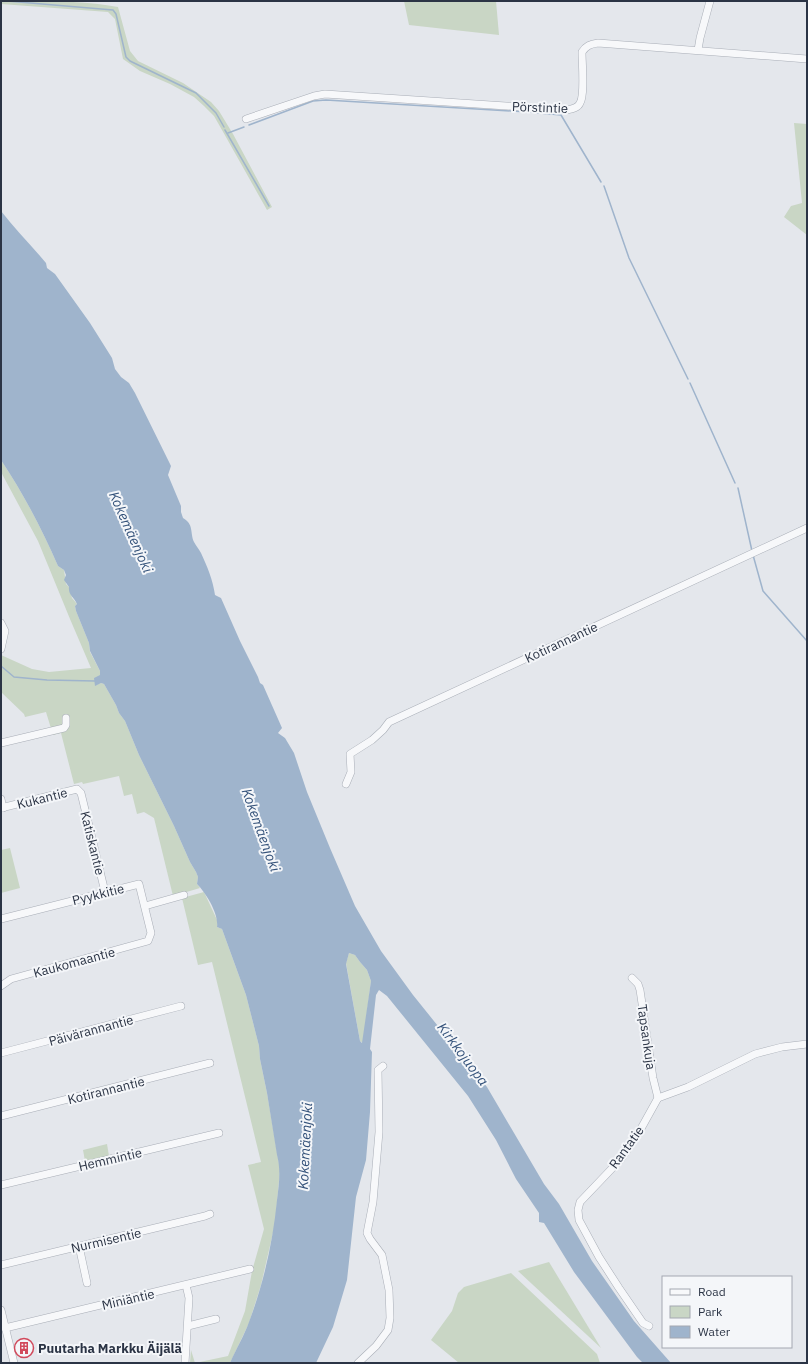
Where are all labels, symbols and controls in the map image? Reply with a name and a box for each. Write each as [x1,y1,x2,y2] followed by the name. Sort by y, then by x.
[512,98,568,117] street label: Pörstintie
[105,489,157,576] water label: Kokemäenjoki
[522,618,600,667] street label: Kotirannantie
[15,784,69,813] street label: Kukantie
[238,786,284,874] water label: Kokemäenjoki
[76,809,109,877] street label: Katiskantie
[70,880,126,909] street label: Pyykkitie
[31,943,117,982] street label: Kaukomaantie
[633,1003,660,1071] street label: Tapsankuja
[47,1011,135,1050] street label: Päivärannantie
[433,1019,493,1089] water label: Kirkkojuopa
[66,1073,146,1108] street label: Kotirannantie
[294,1102,316,1190] water label: Kokemäenjoki
[605,1122,648,1172] street label: Rantatie
[77,1144,144,1175] street label: Hemmintie
[69,1224,143,1257] street label: Nurmisentie
[662,1276,792,1348] legend
[698,1284,726,1299] text: Road
[100,1285,156,1314] street label: Miniäntie
[698,1304,723,1319] text: Park
[698,1324,731,1339] text: Water
[13,1337,35,1359] building icon: Puutarha Markku Äijälä
[38,1340,182,1357] place label: Puutarha Markku Äijälä

